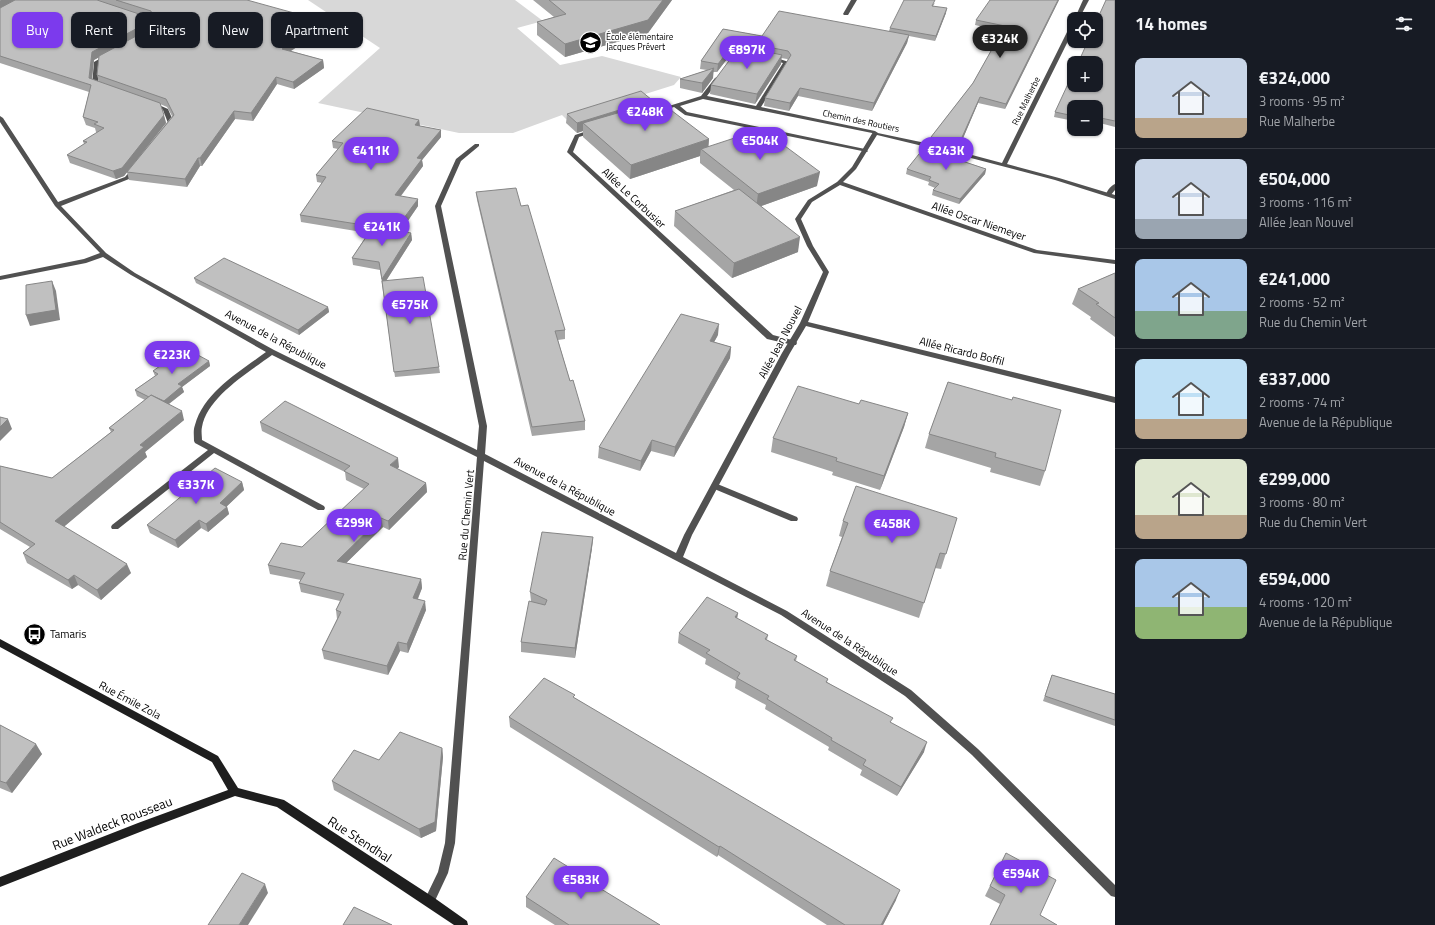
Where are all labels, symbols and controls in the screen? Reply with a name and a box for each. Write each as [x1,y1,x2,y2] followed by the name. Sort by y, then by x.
[1135,11,1207,37] text: 14 homes
[12,12,63,48] chip: Buy
[71,12,127,48] chip: Rent
[135,12,200,48] chip: Filters
[208,12,263,48] chip: New
[271,12,363,48] chip: Apartment
[1067,12,1103,136] map controls
[1067,12,1103,48] button: locate
[1393,13,1415,35] icon: filters
[972,25,1028,59] pin: €324K
[982,28,1018,48] text: €324K
[577,29,603,55] school or university icon: École élémentaire Jacques Prévert
[606,30,674,53] place label: École élémentaire Jacques Prévert
[719,36,775,70] pin: €897K
[729,39,765,59] text: €897K
[1067,56,1103,92] button: +
[1259,65,1330,91] text: €324,000
[1008,74,1043,127] street label: Rue Malherbe
[1167,74,1215,122] icon: home
[1259,91,1345,111] text: 3 rooms · 95 m²
[617,98,673,132] pin: €248K
[1067,100,1103,136] button: −
[627,101,663,121] text: €248K
[822,106,901,135] street label: Chemin des Routiers
[1259,111,1335,131] text: Rue Malherbe
[732,127,788,161] pin: €504K
[742,130,778,150] text: €504K
[343,137,399,171] pin: €411K
[918,137,974,171] pin: €243K
[353,140,389,160] text: €411K
[928,140,964,160] text: €243K
[598,164,670,232] street label: Allée Le Corbusier
[1259,166,1330,192] text: €504,000
[1167,175,1215,223] icon: home
[1259,192,1352,212] text: 3 rooms · 116 m²
[930,197,1028,245] street label: Allée Oscar Niemeyer
[1259,212,1354,232] text: Allée Jean Nouvel
[354,213,410,247] pin: €241K
[364,216,400,236] text: €241K
[1259,266,1330,292] text: €241,000
[1167,275,1215,323] icon: home
[382,291,438,325] pin: €575K
[1259,292,1345,312] text: 2 rooms · 52 m²
[392,294,428,314] text: €575K
[754,303,806,381] street label: Allée Jean Nouvel
[222,305,330,373] street label: Avenue de la République
[1259,312,1367,332] text: Rue du Chemin Vert
[918,333,1006,369] street label: Allée Ricardo Boffil
[144,341,200,375] pin: €223K
[154,344,190,364] text: €223K
[1259,366,1330,392] text: €337,000
[1167,375,1215,423] icon: home
[1259,392,1345,412] text: 2 rooms · 74 m²
[1259,412,1392,432] text: Avenue de la République
[511,452,619,520] street label: Avenue de la République
[1259,466,1330,492] text: €299,000
[454,469,478,561] street label: Rue du Chemin Vert
[168,471,224,505] pin: €337K
[178,474,214,494] text: €337K
[1167,475,1215,523] icon: home
[1259,492,1345,512] text: 3 rooms · 80 m²
[326,509,382,543] pin: €299K
[864,510,920,544] pin: €458K
[336,512,372,532] text: €299K
[1259,512,1367,532] text: Rue du Chemin Vert
[874,513,910,533] text: €458K
[1259,566,1330,592] text: €594,000
[1167,575,1215,623] icon: home
[1259,592,1352,612] text: 4 rooms · 120 m²
[798,605,902,680] street label: Avenue de la République
[1259,612,1392,632] text: Avenue de la République
[21,621,47,647] bus stop icon: Tamaris
[50,626,86,642] place label: Tamaris
[96,677,164,723] street label: Rue Émile Zola
[49,791,175,855] street label: Rue Waldeck Rousseau
[324,811,396,867] street label: Rue Stendhal
[993,860,1049,894] pin: €594K
[1003,863,1039,883] text: €594K
[553,866,609,900] pin: €583K
[563,869,599,889] text: €583K

